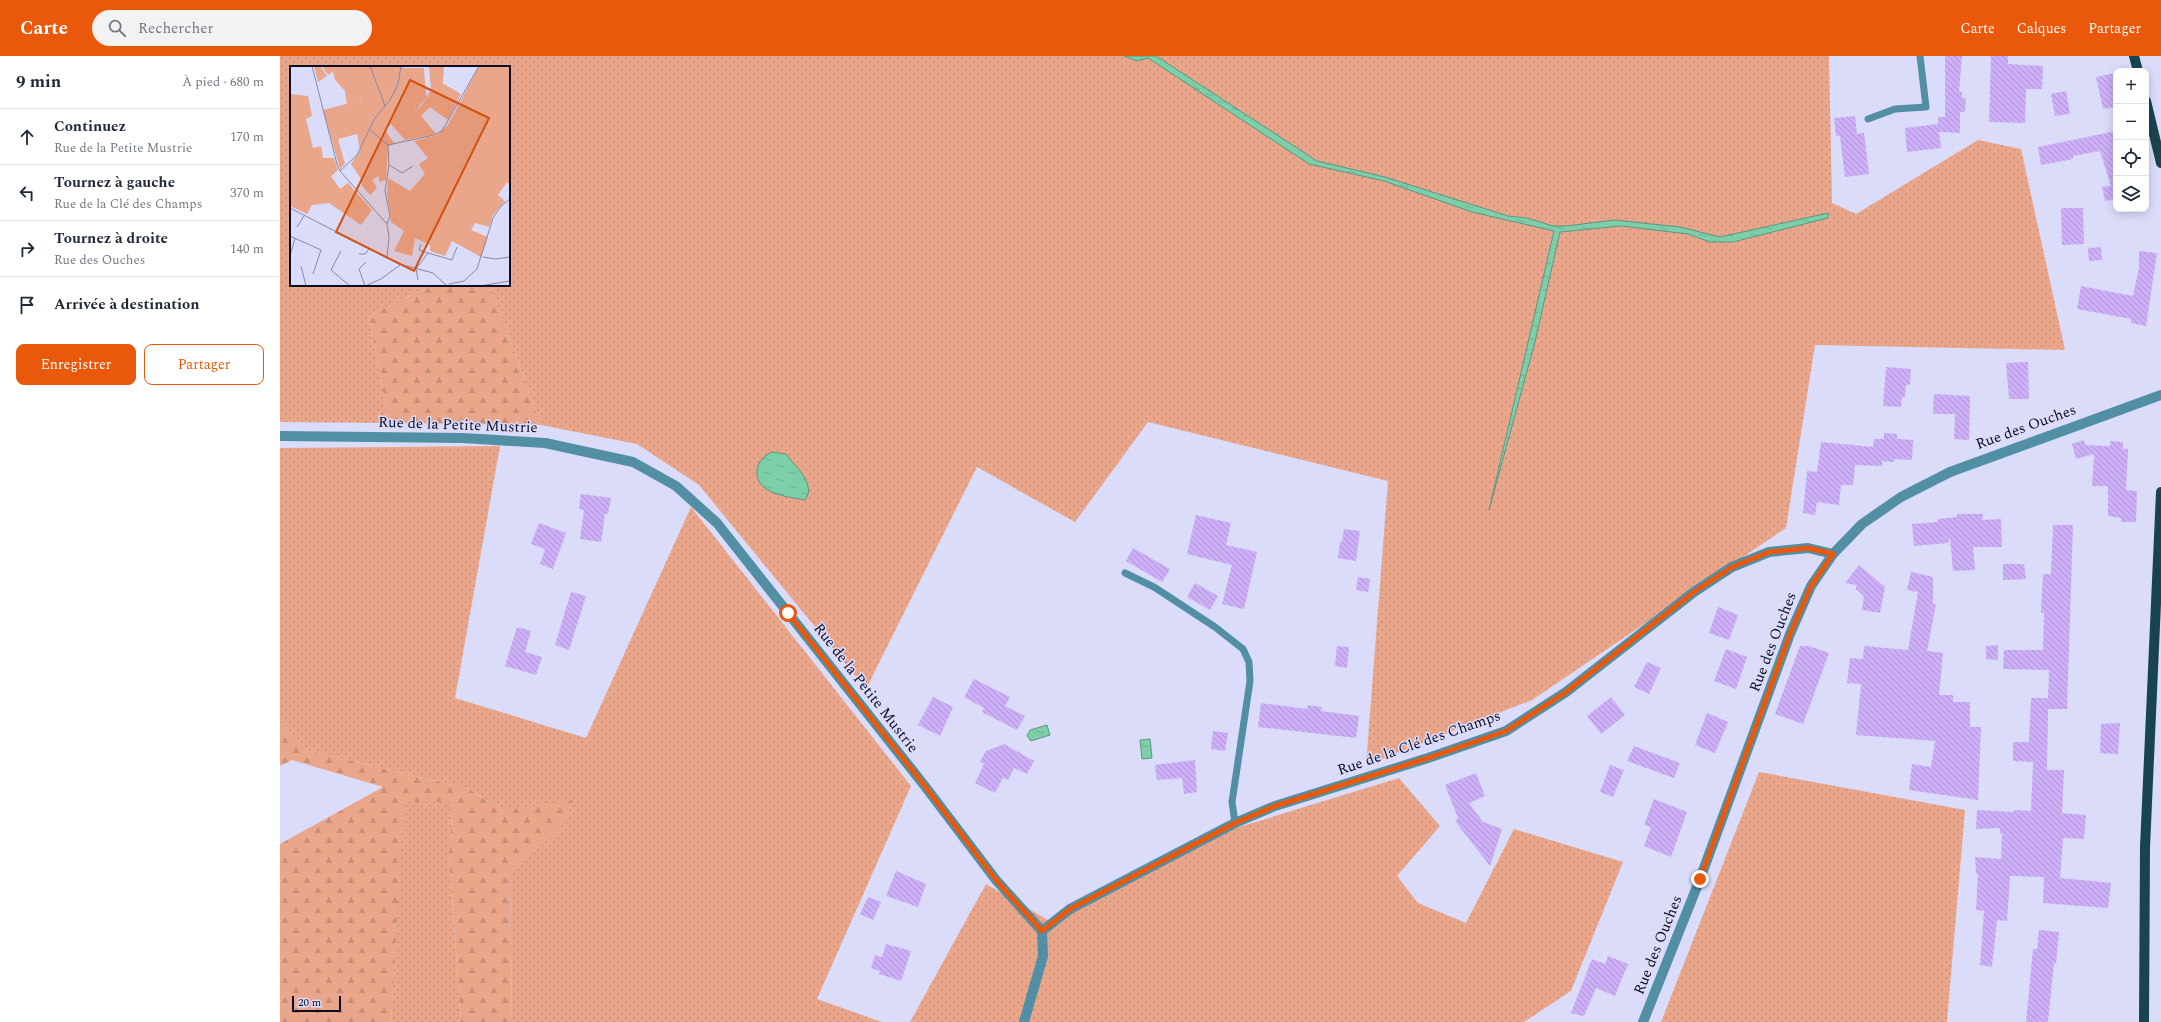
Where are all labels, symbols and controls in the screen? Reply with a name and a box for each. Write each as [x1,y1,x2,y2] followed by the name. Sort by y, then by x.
[92,10,372,46] search box
[20,14,68,43] text: Carte
[106,17,128,39] icon: search
[138,17,213,40] text: Rechercher
[1961,18,1995,39] text: Carte
[2017,18,2066,39] text: Calques
[2088,18,2141,39] text: Partager
[290,66,510,286] inset map
[2113,68,2149,212] map controls
[2113,68,2149,104] button: +
[16,69,61,95] text: 9 min
[182,72,264,92] text: À pied · 680 m
[2113,104,2149,140] button: −
[54,115,126,138] text: Continuez
[16,126,38,148] icon: ahead
[230,127,264,147] text: 170 m
[54,138,192,158] text: Rue de la Petite Mustrie
[2113,140,2149,176] button: locate
[54,171,175,194] text: Tournez à gauche
[2113,176,2149,212] button: layers
[16,182,38,204] icon: left
[230,183,264,203] text: 370 m
[54,194,202,214] text: Rue de la Clé des Champs
[54,227,168,250] text: Tournez à droite
[16,238,38,260] icon: right
[230,239,264,259] text: 140 m
[54,250,145,270] text: Rue des Ouches
[54,293,200,316] text: Arrivée à destination
[16,294,38,316] icon: arrive
[16,344,136,385] button: Enregistrer
[144,344,264,385] button: Partager
[1973,398,2079,456] street label: Rue des Ouches
[378,411,538,439] street label: Rue de la Petite Mustrie
[1743,589,1803,695] street label: Rue des Ouches
[779,604,797,622] route start
[808,618,924,758] street label: Rue de la Petite Mustrie
[1334,704,1504,782] street label: Rue de la Clé des Champs
[1691,870,1709,888] route end
[1628,892,1688,998] street label: Rue des Ouches
[292,994,341,1013] scale bar
[298,994,321,1011] text: 20 m

